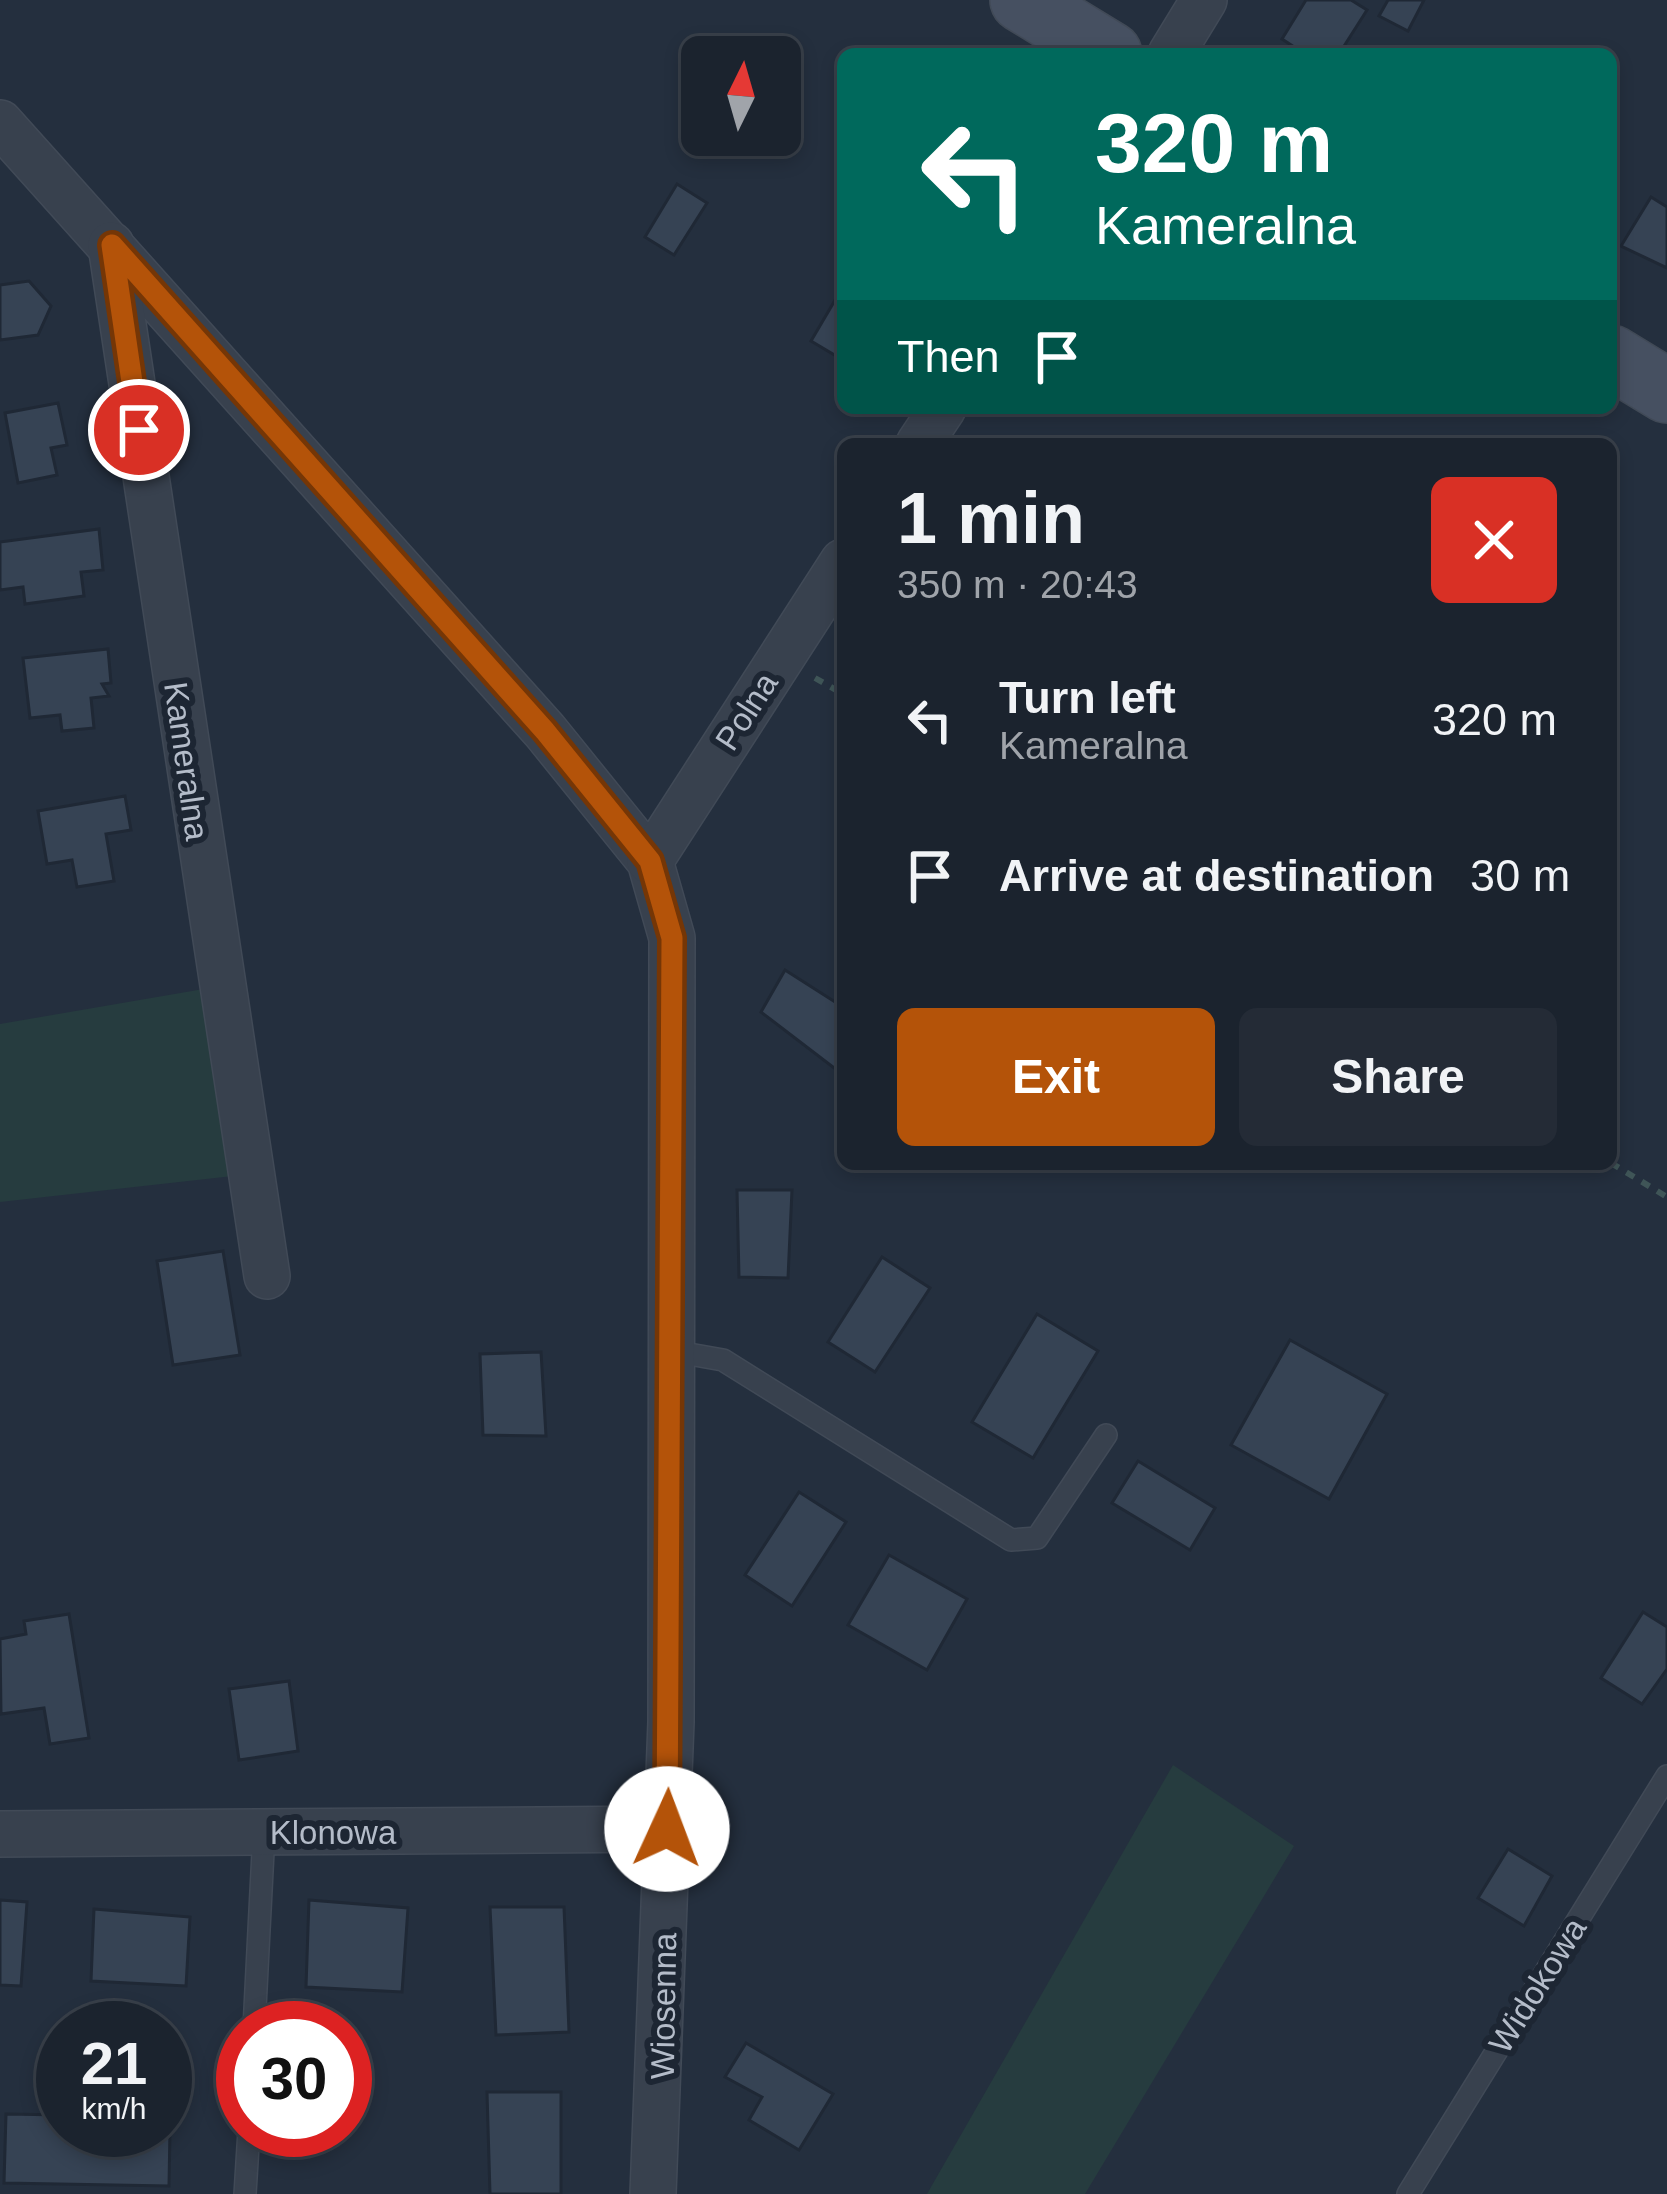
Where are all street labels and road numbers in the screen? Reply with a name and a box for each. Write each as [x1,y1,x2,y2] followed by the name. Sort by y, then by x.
[708,665,785,757] street label: Polna
[157,679,216,843] street label: Kameralna
[270,1814,397,1851] street label: Klonowa
[1481,1910,1594,2060] street label: Widokowa
[644,1932,683,2080] street label: Wiosenna

